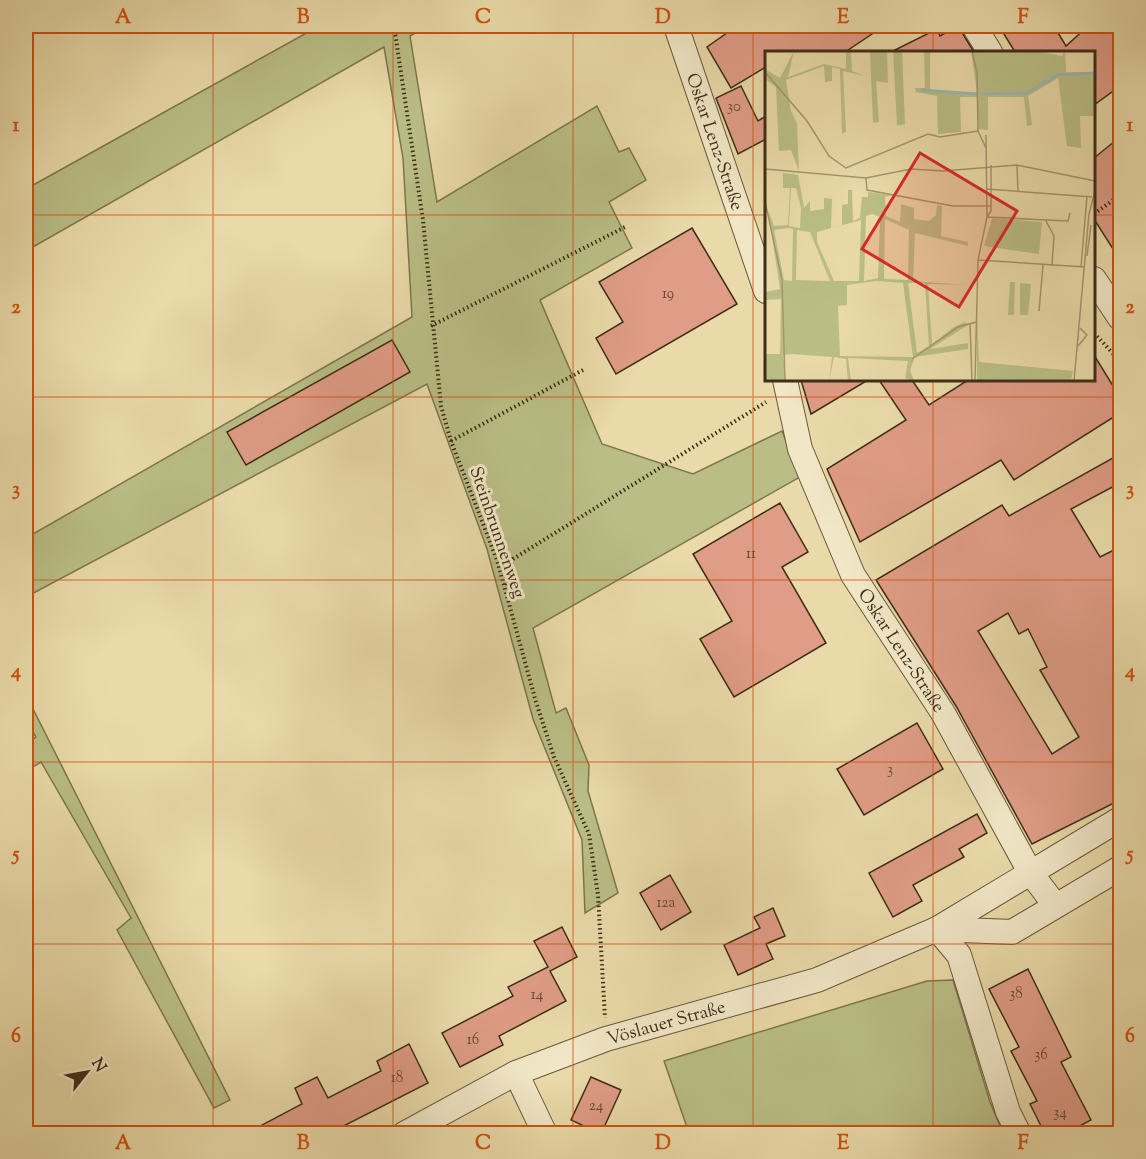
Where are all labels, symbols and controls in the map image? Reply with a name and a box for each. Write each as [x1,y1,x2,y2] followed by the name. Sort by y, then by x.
[115,4,132,33] text: A
[297,4,310,33] text: B
[475,4,491,33] text: C
[655,4,671,33] text: D
[837,4,850,33] text: E
[1017,4,1029,33] text: F
[765,51,1095,381] inset map
[678,70,749,214] street label: Oskar Lenz-Straße
[727,97,741,118] house number: 30
[13,112,20,141] text: 1
[1127,112,1134,141] text: 1
[662,284,674,305] house number: 19
[11,294,21,323] text: 2
[1125,294,1135,323] text: 2
[461,463,531,602] street label: Steinbrunnenweg
[12,476,20,505] text: 3
[1126,476,1134,505] text: 3
[746,544,756,565] house number: 11
[850,584,950,718] street label: Oskar Lenz-Straße
[10,658,21,687] text: 4
[1124,658,1135,687] text: 4
[887,760,893,781] house number: 3
[11,841,20,870] text: 5
[1125,841,1134,870] text: 5
[656,893,676,914] house number: 12a
[1009,984,1023,1005] house number: 38
[531,985,544,1006] house number: 14
[604,995,729,1053] street label: Vöslauer Straße
[11,1023,21,1052] text: 6
[1125,1023,1135,1052] text: 6
[467,1030,479,1051] house number: 16
[57,1042,117,1102] north arrow
[1034,1045,1048,1066] house number: 36
[85,1054,111,1077] text: N
[391,1068,403,1089] house number: 18
[589,1096,604,1117] house number: 24
[1053,1103,1067,1124] house number: 34
[115,1130,132,1159] text: A
[297,1130,310,1159] text: B
[475,1130,491,1159] text: C
[655,1130,671,1159] text: D
[837,1130,850,1159] text: E
[1017,1130,1029,1159] text: F

